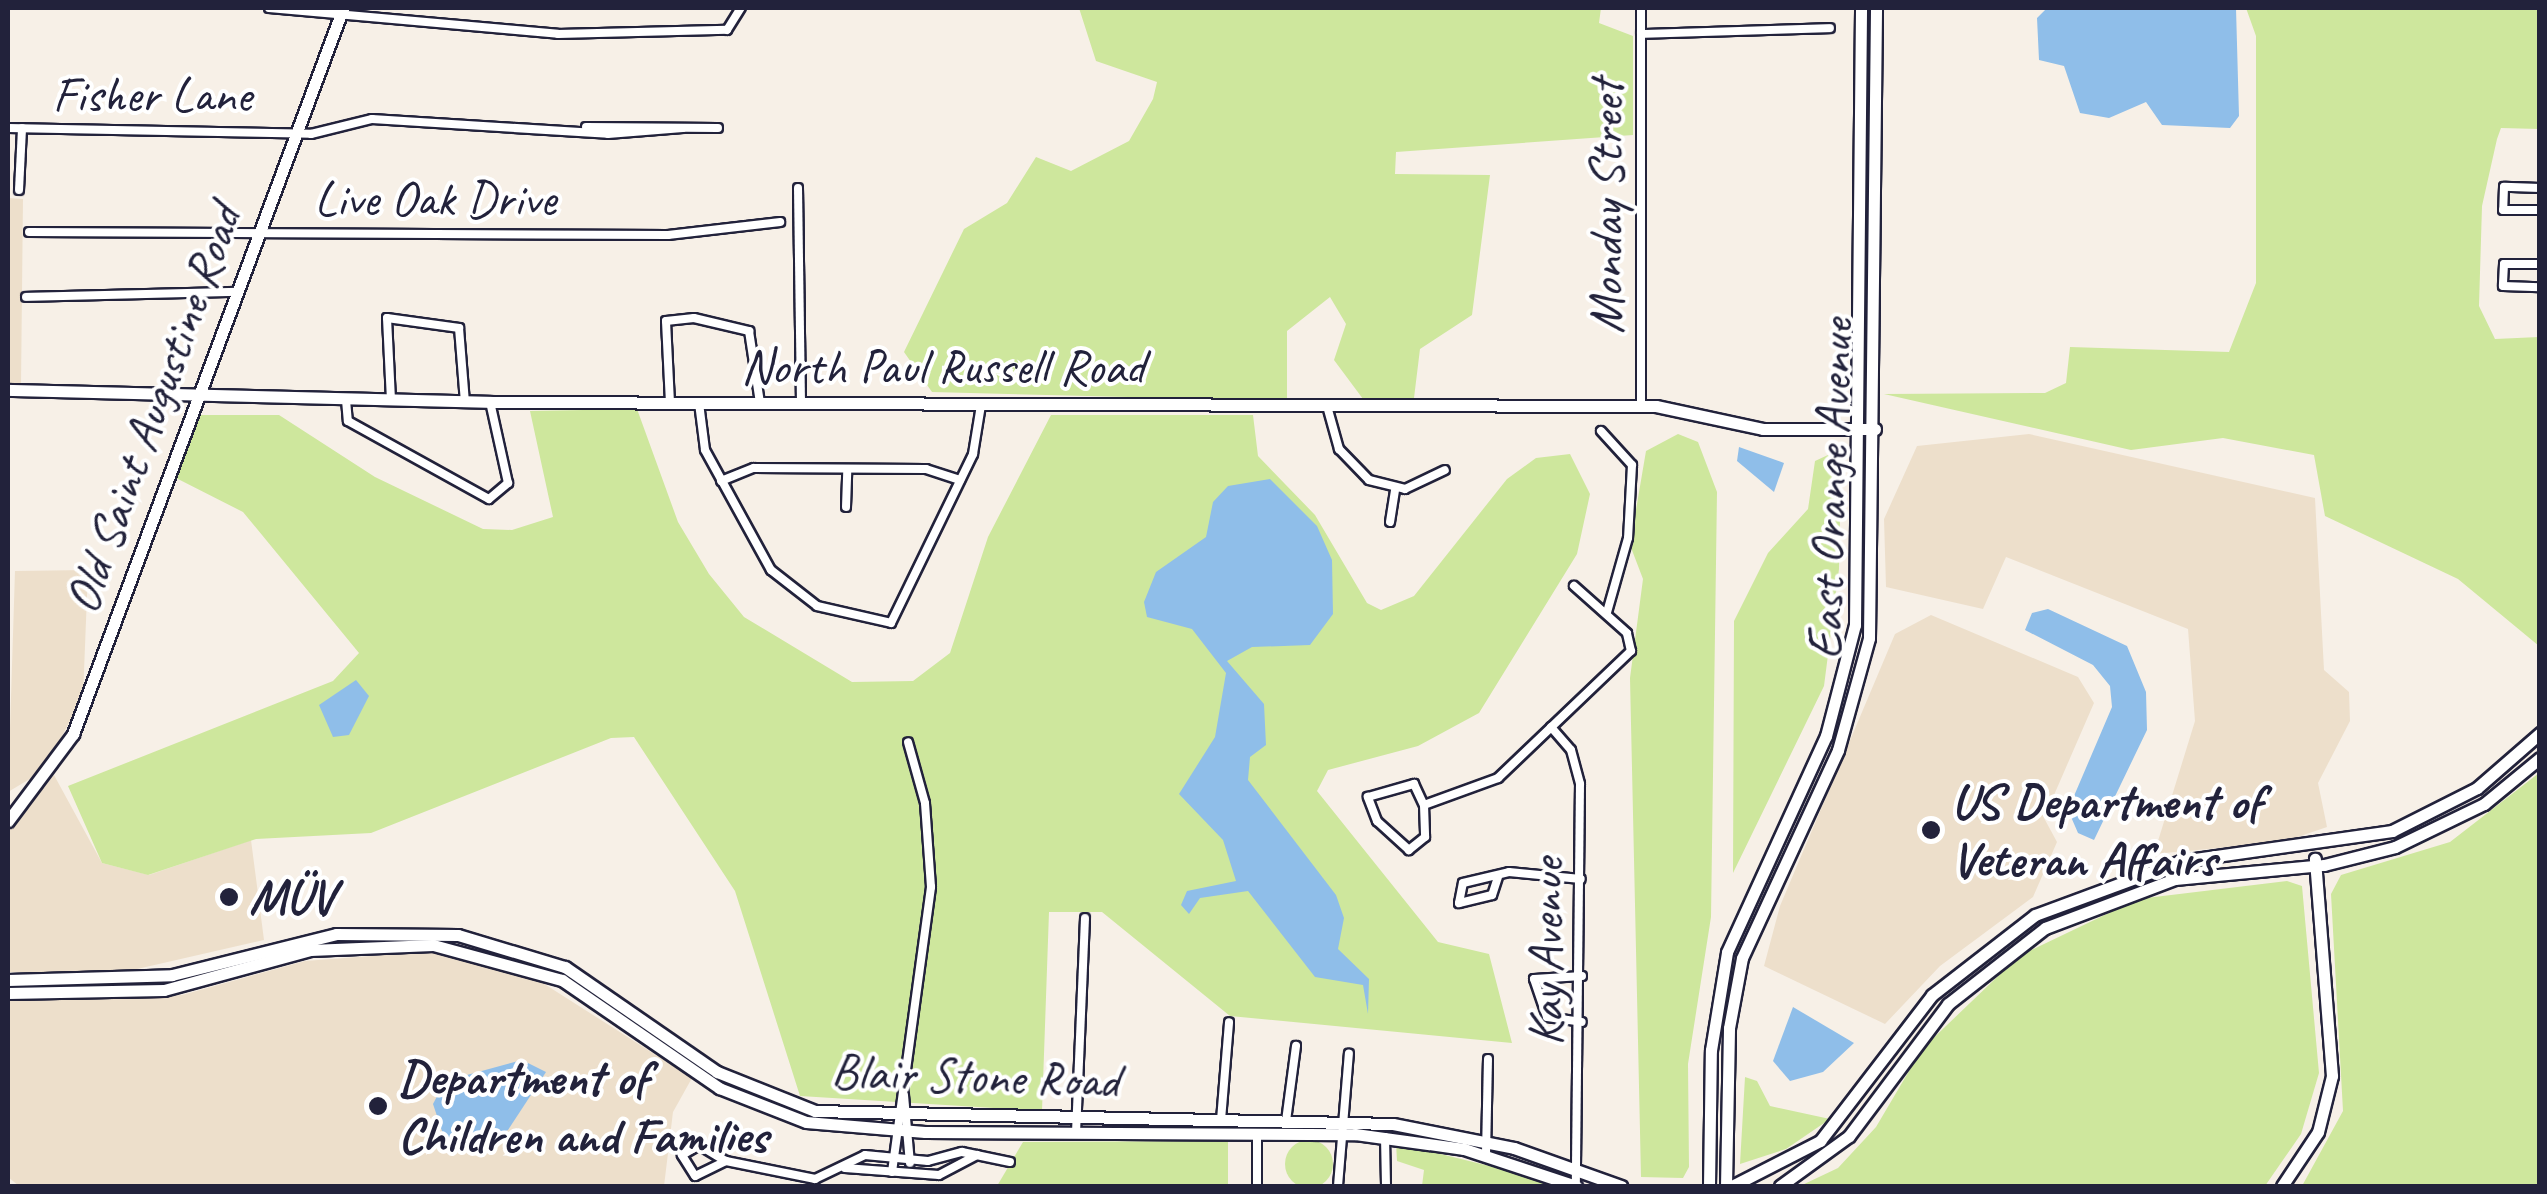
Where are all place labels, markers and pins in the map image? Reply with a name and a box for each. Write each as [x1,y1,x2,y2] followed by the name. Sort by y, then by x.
[1951,771,2262,888] place label: US Department of Veteran Affairs
[1920,819,1942,841] marker: US Department of Veteran Affairs
[249,867,334,927] place label: MÜV
[218,886,240,908] marker: MÜV
[398,1047,767,1164] place label: Department of Children and Families
[367,1095,389,1117] marker: Department of Children and Families

